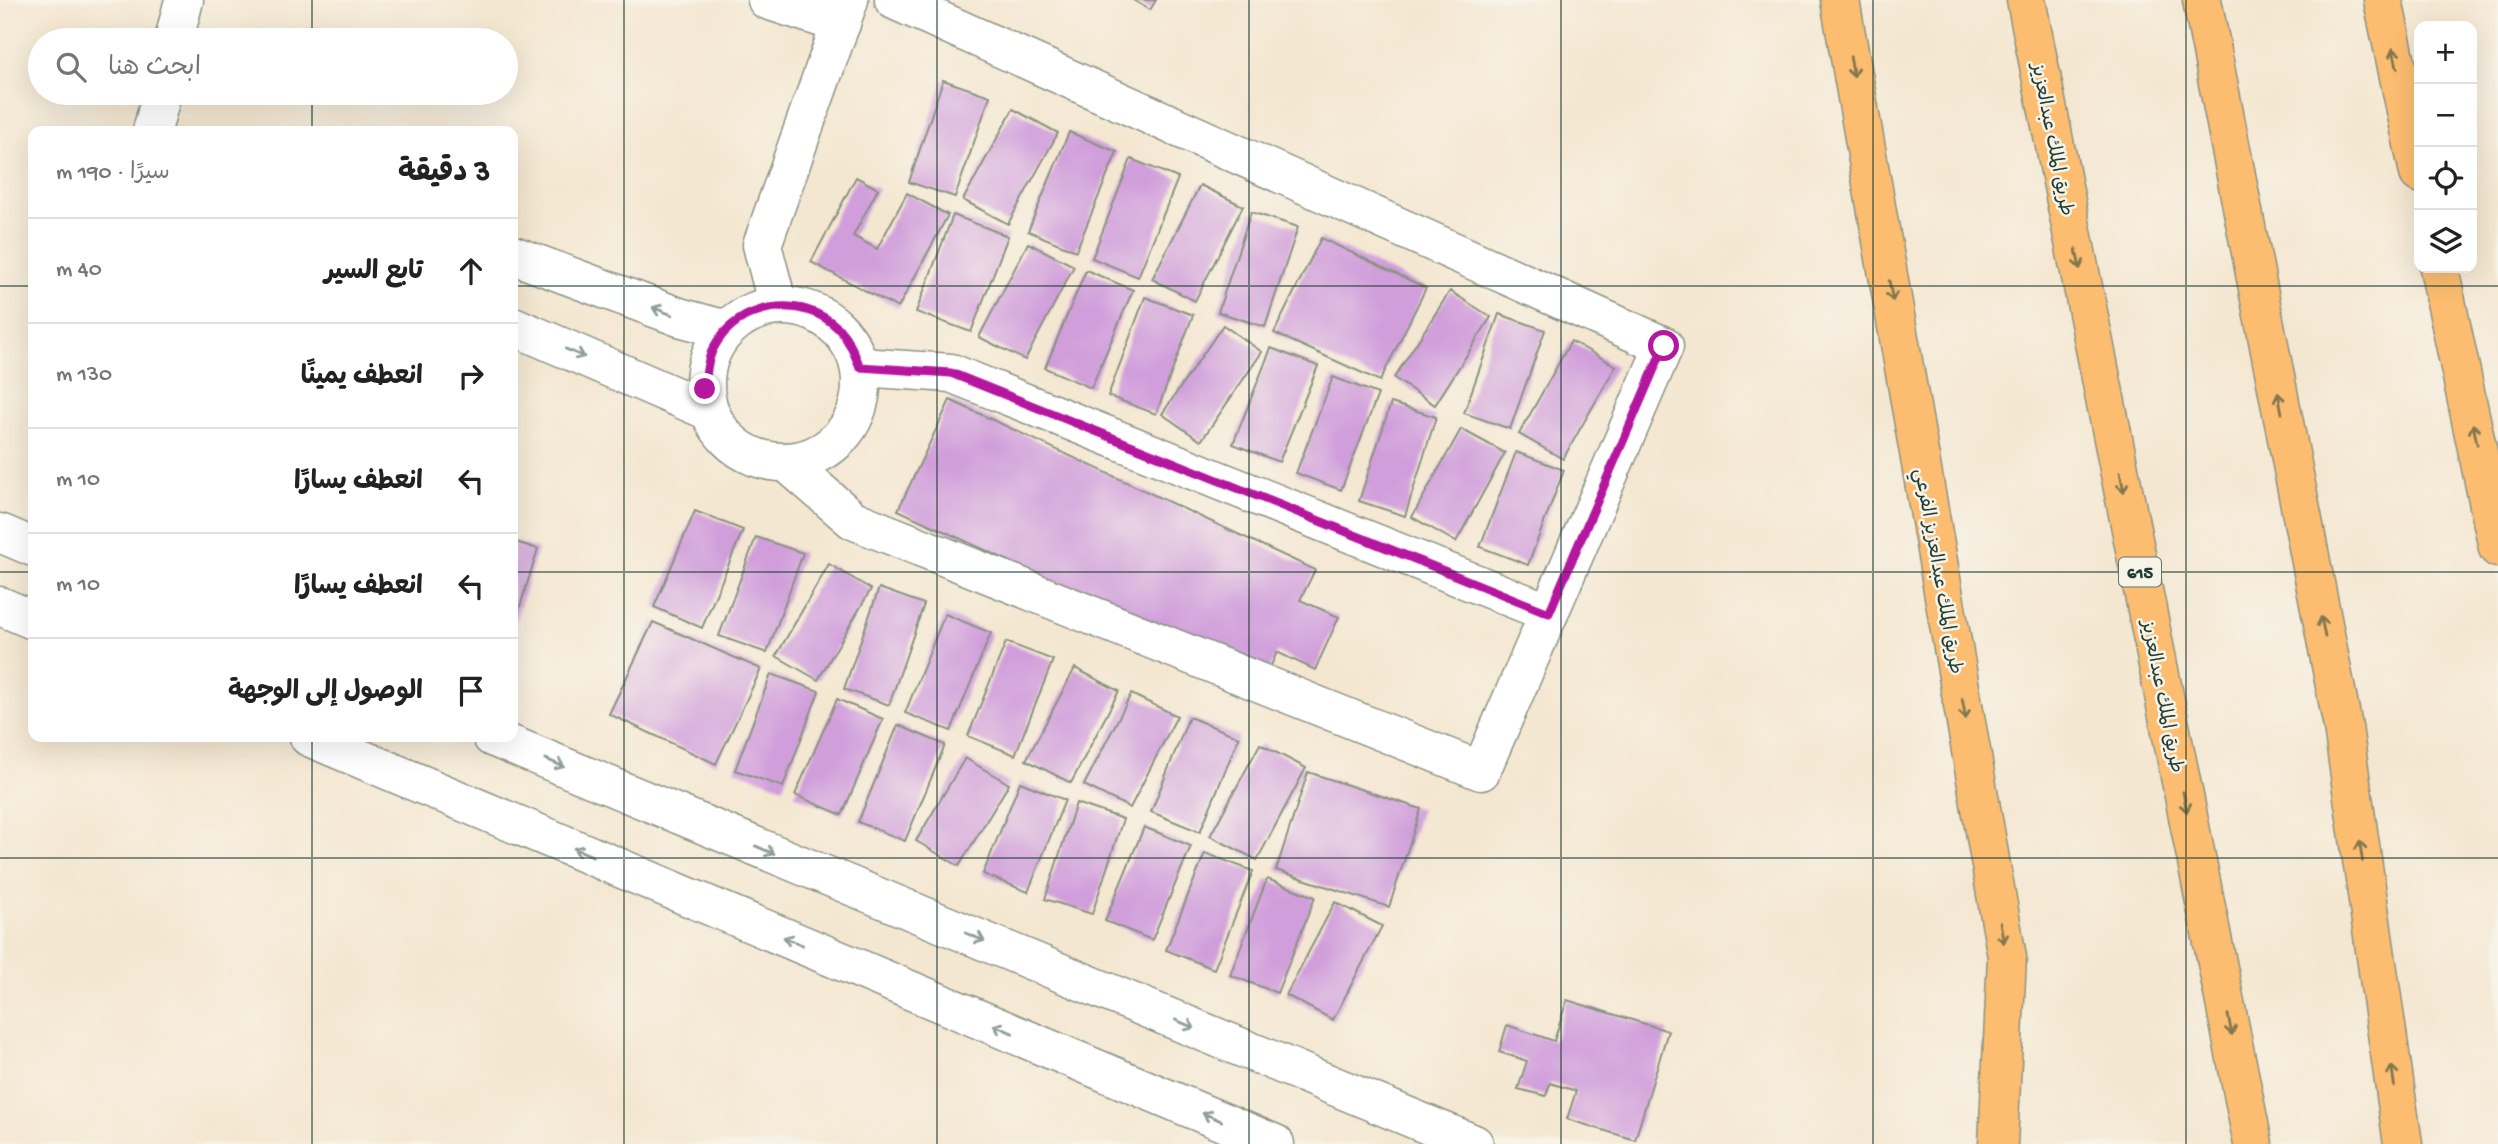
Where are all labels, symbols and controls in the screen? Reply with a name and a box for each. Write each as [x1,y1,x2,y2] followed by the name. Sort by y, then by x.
[2414,21,2477,273] map controls
[2414,21,2477,84] button: +
[28,28,518,105] search box
[2387,47,2401,70] one-way arrow
[52,48,90,86] icon: search
[108,54,201,85] text: ابحث هنا
[1846,55,1859,78] one-way arrow
[2024,59,2077,218] street label: طريق الملك عبدالعزيز
[2414,84,2477,147] button: −
[2414,147,2477,210] button: locate
[398,157,490,192] text: 3 دقيقة
[56,160,170,187] text: سيرًا · 190 m
[2414,210,2477,273] button: layers
[2071,247,2085,270] one-way arrow
[452,252,490,290] icon: ahead
[56,257,102,284] text: 40 m
[324,258,423,289] text: تابع السير
[1885,279,1898,302] one-way arrow
[651,304,673,316] one-way arrow
[1648,330,1679,361] route start
[564,347,586,360] one-way arrow
[452,357,490,395] icon: right
[56,362,112,389] text: 130 m
[301,363,423,394] text: انعطف يمينًا
[689,373,720,404] route end
[2273,393,2287,415] one-way arrow
[2467,423,2481,446] one-way arrow
[452,462,490,500] icon: left
[56,467,100,494] text: 10 m
[1905,467,1966,677] street label: طريق الملك عبدالعزيز الفرعي
[294,468,423,499] text: انعطف يسارًا
[2116,470,2129,493] one-way arrow
[2119,558,2161,586] road number: 615
[452,567,490,605] icon: left
[56,572,100,599] text: 10 m
[294,573,423,604] text: انعطف يسارًا
[2134,616,2187,775] street label: طريق الملك عبدالعزيز
[2316,616,2330,639] one-way arrow
[452,672,490,710] icon: arrive
[228,678,423,709] text: الوصول إلى الوجهة
[1957,697,1971,720] one-way arrow
[544,757,565,770] one-way arrow
[2179,790,2193,813] one-way arrow
[2354,840,2367,863] one-way arrow
[754,844,775,857] one-way arrow
[573,845,595,858] one-way arrow
[1996,921,2010,944] one-way arrow
[964,932,985,945] one-way arrow
[783,933,804,946] one-way arrow
[2223,1013,2237,1036] one-way arrow
[1174,1019,1196,1032] one-way arrow
[992,1022,1014,1035] one-way arrow
[2386,1066,2399,1088] one-way arrow
[1202,1110,1223,1123] one-way arrow

